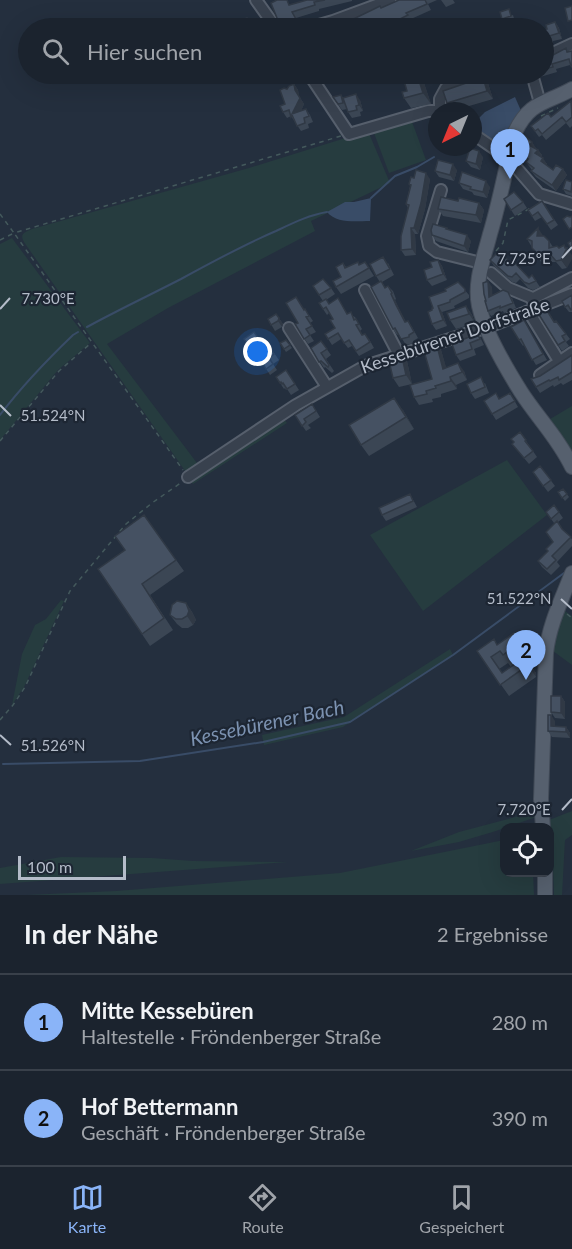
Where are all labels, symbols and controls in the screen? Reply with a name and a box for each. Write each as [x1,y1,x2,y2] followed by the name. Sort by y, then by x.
[18,18,554,84] search box
[39,35,72,68] icon: search
[87,38,202,65] text: Hier suchen
[428,102,482,156] north arrow
[490,130,530,179] pin: 1
[497,249,551,267] text: 7.725°E
[21,289,75,307] text: 7.730°E
[357,292,552,378] street label: Kessebürener Dorfstraße
[243,337,272,366] your location
[21,406,85,424] text: 51.524°N
[487,589,551,607] text: 51.522°N
[506,630,546,680] pin: 2
[187,694,346,750] water label: Kessebürener Bach
[21,736,85,754] text: 51.526°N
[497,800,551,818] text: 7.720°E
[500,823,554,877] map controls
[500,823,554,877] button: locate
[18,853,126,880] scale bar
[27,857,72,876] text: 100 m
[24,918,158,950] text: In der Nähe
[437,922,548,946] text: 2 Ergebnisse
[81,997,254,1024] text: Mitte Kessebüren
[38,1010,49,1034] text: 1
[492,1010,548,1034] text: 280 m
[81,1024,381,1048] text: Haltestelle · Fröndenberger Straße
[81,1093,239,1120] text: Hof Bettermann
[38,1106,49,1130] text: 2
[492,1106,548,1130] text: 390 m
[81,1120,365,1144] text: Geschäft · Fröndenberger Straße
[68,1181,106,1236] tab: Karte
[242,1181,284,1236] tab: Route
[419,1181,504,1236] tab: Gespeichert

